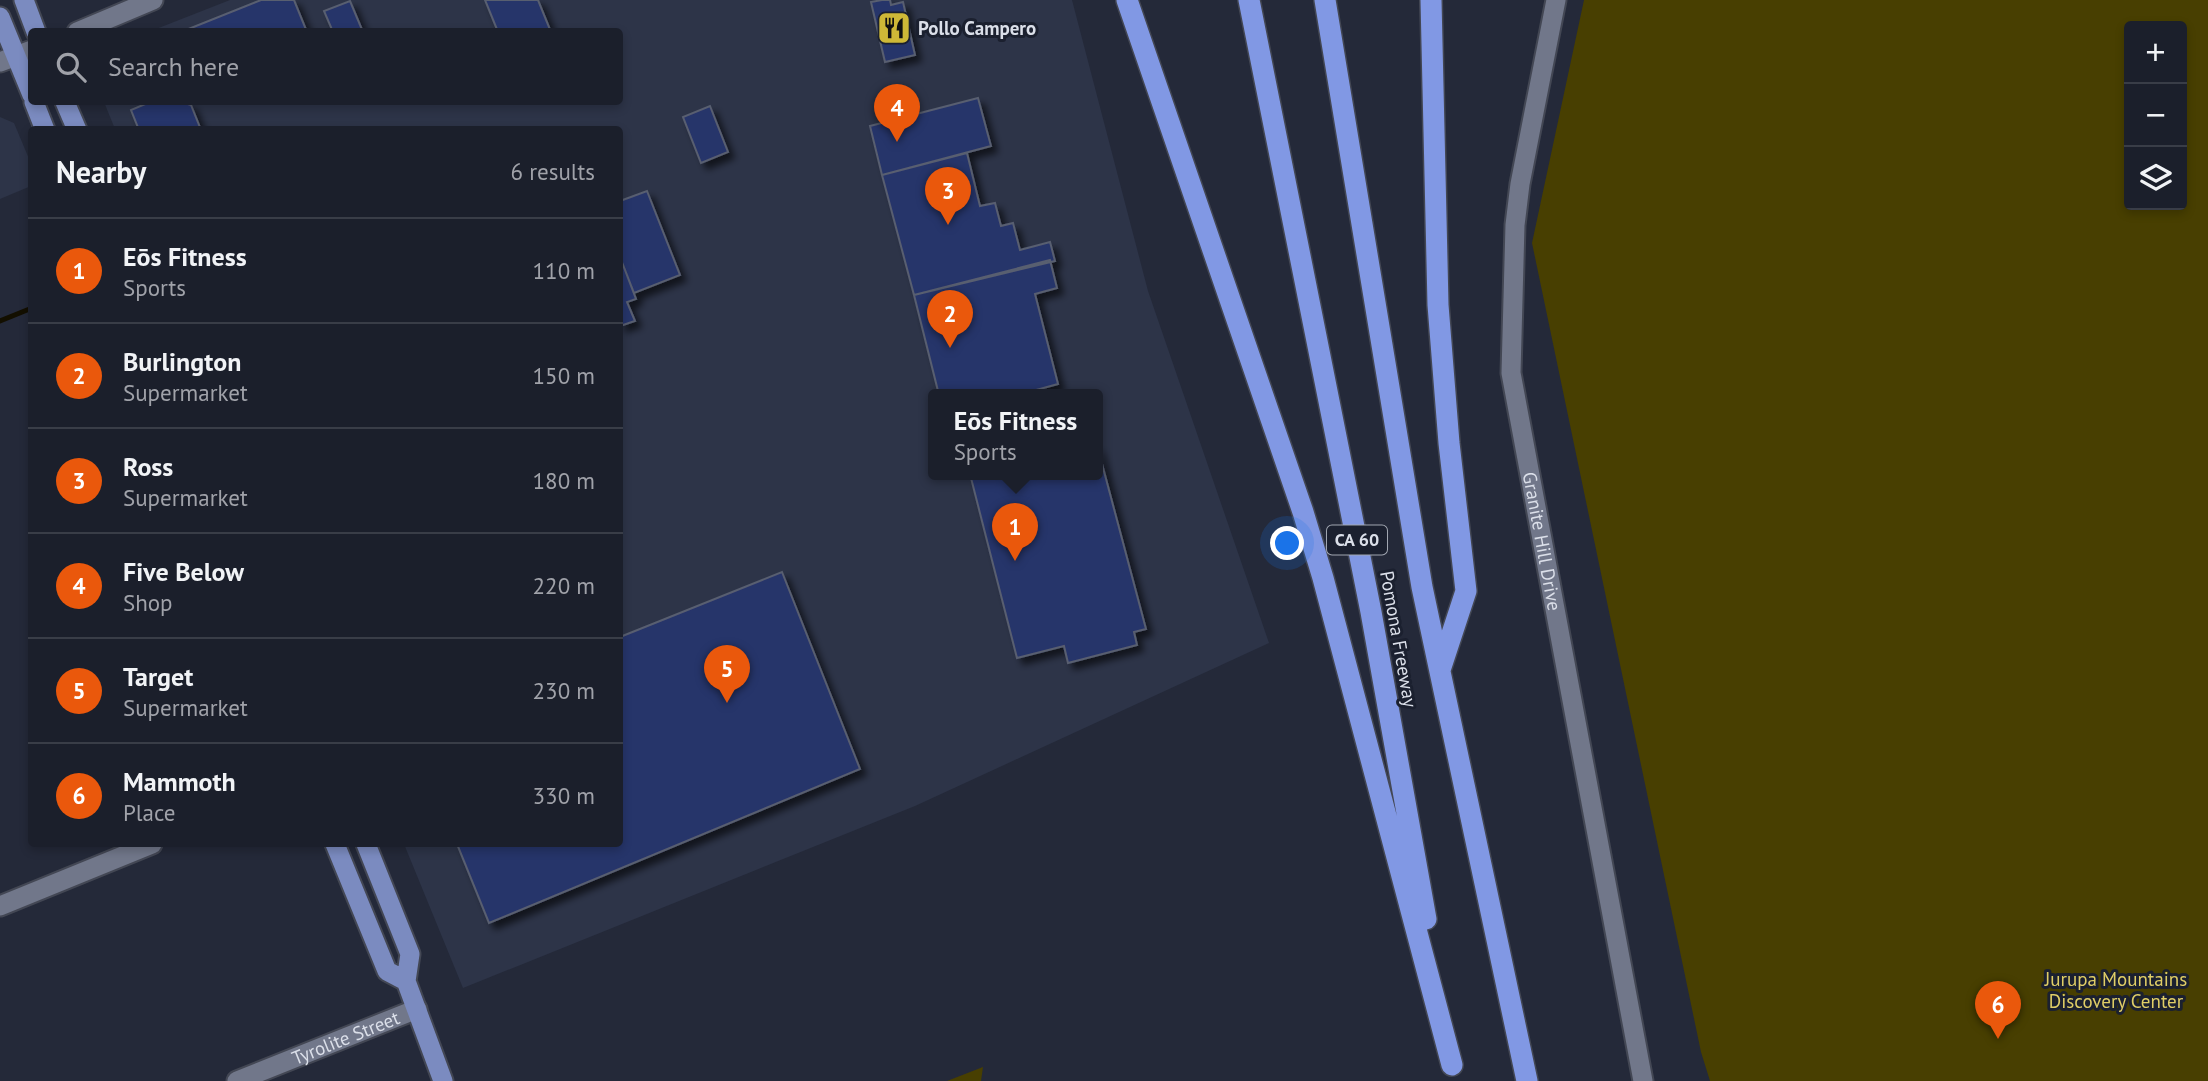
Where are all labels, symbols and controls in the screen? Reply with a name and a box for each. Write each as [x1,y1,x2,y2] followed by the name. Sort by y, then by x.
[875,9,913,47] restaurant icon: Pollo Campero
[918,16,1036,40] place label: Pollo Campero
[2124,21,2187,210] map controls
[2124,21,2187,84] button: +
[28,28,623,105] search box
[52,48,90,86] icon: search
[108,50,239,83] text: Search here
[874,84,920,142] pin: 4
[2124,84,2187,147] button: −
[2124,147,2187,210] button: layers
[56,152,146,191] text: Nearby
[511,157,595,186] text: 6 results
[925,167,971,225] pin: 3
[123,240,247,273] text: Eōs Fitness
[72,256,86,285] text: 1
[533,256,595,285] text: 110 m
[123,273,186,302] text: Sports
[927,290,973,348] pin: 2
[123,345,241,378] text: Burlington
[72,361,86,390] text: 2
[533,361,595,390] text: 150 m
[123,378,248,407] text: Supermarket
[928,389,1103,480] popup
[954,404,1077,437] text: Eōs Fitness
[954,437,1017,466] text: Sports
[123,450,173,483] text: Ross
[72,466,86,495] text: 3
[533,466,595,495] text: 180 m
[1518,470,1567,613] street label: Granite Hill Drive
[123,483,248,512] text: Supermarket
[992,503,1038,561] pin: 1
[1270,526,1304,560] your location
[1327,526,1387,554] road number: CA 60
[123,555,244,588] text: Five Below
[1375,569,1423,709] street label: Pomona Freeway
[72,571,86,600] text: 4
[533,571,595,600] text: 220 m
[123,588,173,617] text: Shop
[704,645,750,703] pin: 5
[123,660,193,693] text: Target
[72,676,86,705] text: 5
[533,676,595,705] text: 230 m
[123,693,248,722] text: Supermarket
[123,765,236,798] text: Mammoth
[72,781,86,810] text: 6
[533,781,595,810] text: 330 m
[123,798,176,827] text: Place
[2044,967,2187,1013] park label: Jurupa Mountains Discovery Center
[1975,981,2021,1039] pin: 6
[288,1005,403,1070] street label: Tyrolite Street

